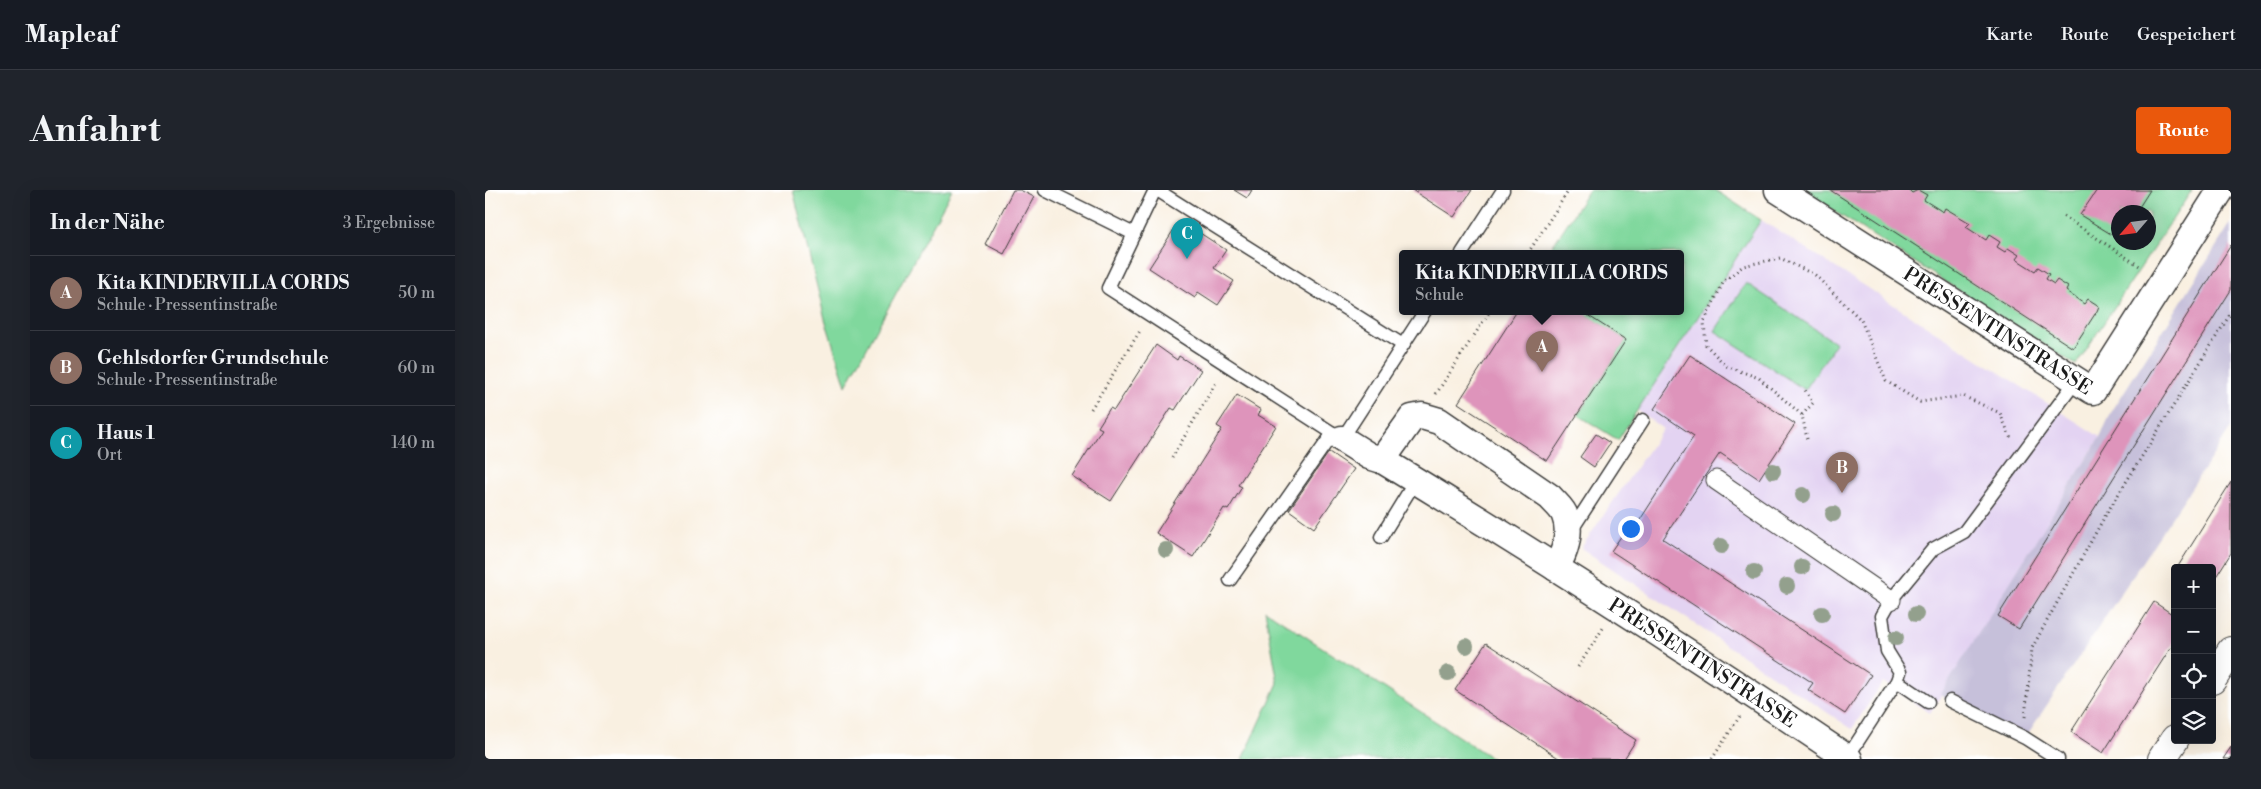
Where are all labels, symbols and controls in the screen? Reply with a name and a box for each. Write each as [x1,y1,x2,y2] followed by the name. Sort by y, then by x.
[25,20,118,50] text: Mapleaf
[1986,23,2033,46] text: Karte
[2061,23,2109,46] text: Route
[2137,23,2236,46] text: Gespeichert
[2136,107,2231,154] button: Route
[30,109,161,152] text: Anfahrt
[2111,205,2156,250] north arrow
[50,210,165,236] text: In der Nähe
[343,213,435,233] text: 3 Ergebnisse
[1171,218,1203,259] pin: C
[1399,250,1684,315] popup
[1415,261,1668,285] text: Kita KINDERVILLA CORDS
[1898,262,2096,401] street label: PRESSENTINSTRASSE
[97,271,349,295] text: Kita KINDERVILLA CORDS
[60,283,72,303] text: A
[398,283,435,303] text: 50 m
[1415,285,1464,305] text: Schule
[97,295,278,315] text: Schule · Pressentinstraße
[1526,331,1558,372] pin: A
[97,346,329,370] text: Gehlsdorfer Grundschule
[60,358,72,378] text: B
[397,358,435,378] text: 60 m
[97,370,278,390] text: Schule · Pressentinstraße
[97,421,155,445] text: Haus 1
[60,433,72,453] text: C
[391,433,435,453] text: 140 m
[97,445,123,465] text: Ort
[1826,452,1858,493] pin: B
[1618,516,1644,542] your location
[2171,564,2216,744] map controls
[2171,564,2216,609] button: +
[1603,593,1801,734] street label: PRESSENTINSTRASSE
[2171,609,2216,654] button: −
[2171,654,2216,699] button: locate
[2171,699,2216,744] button: layers

